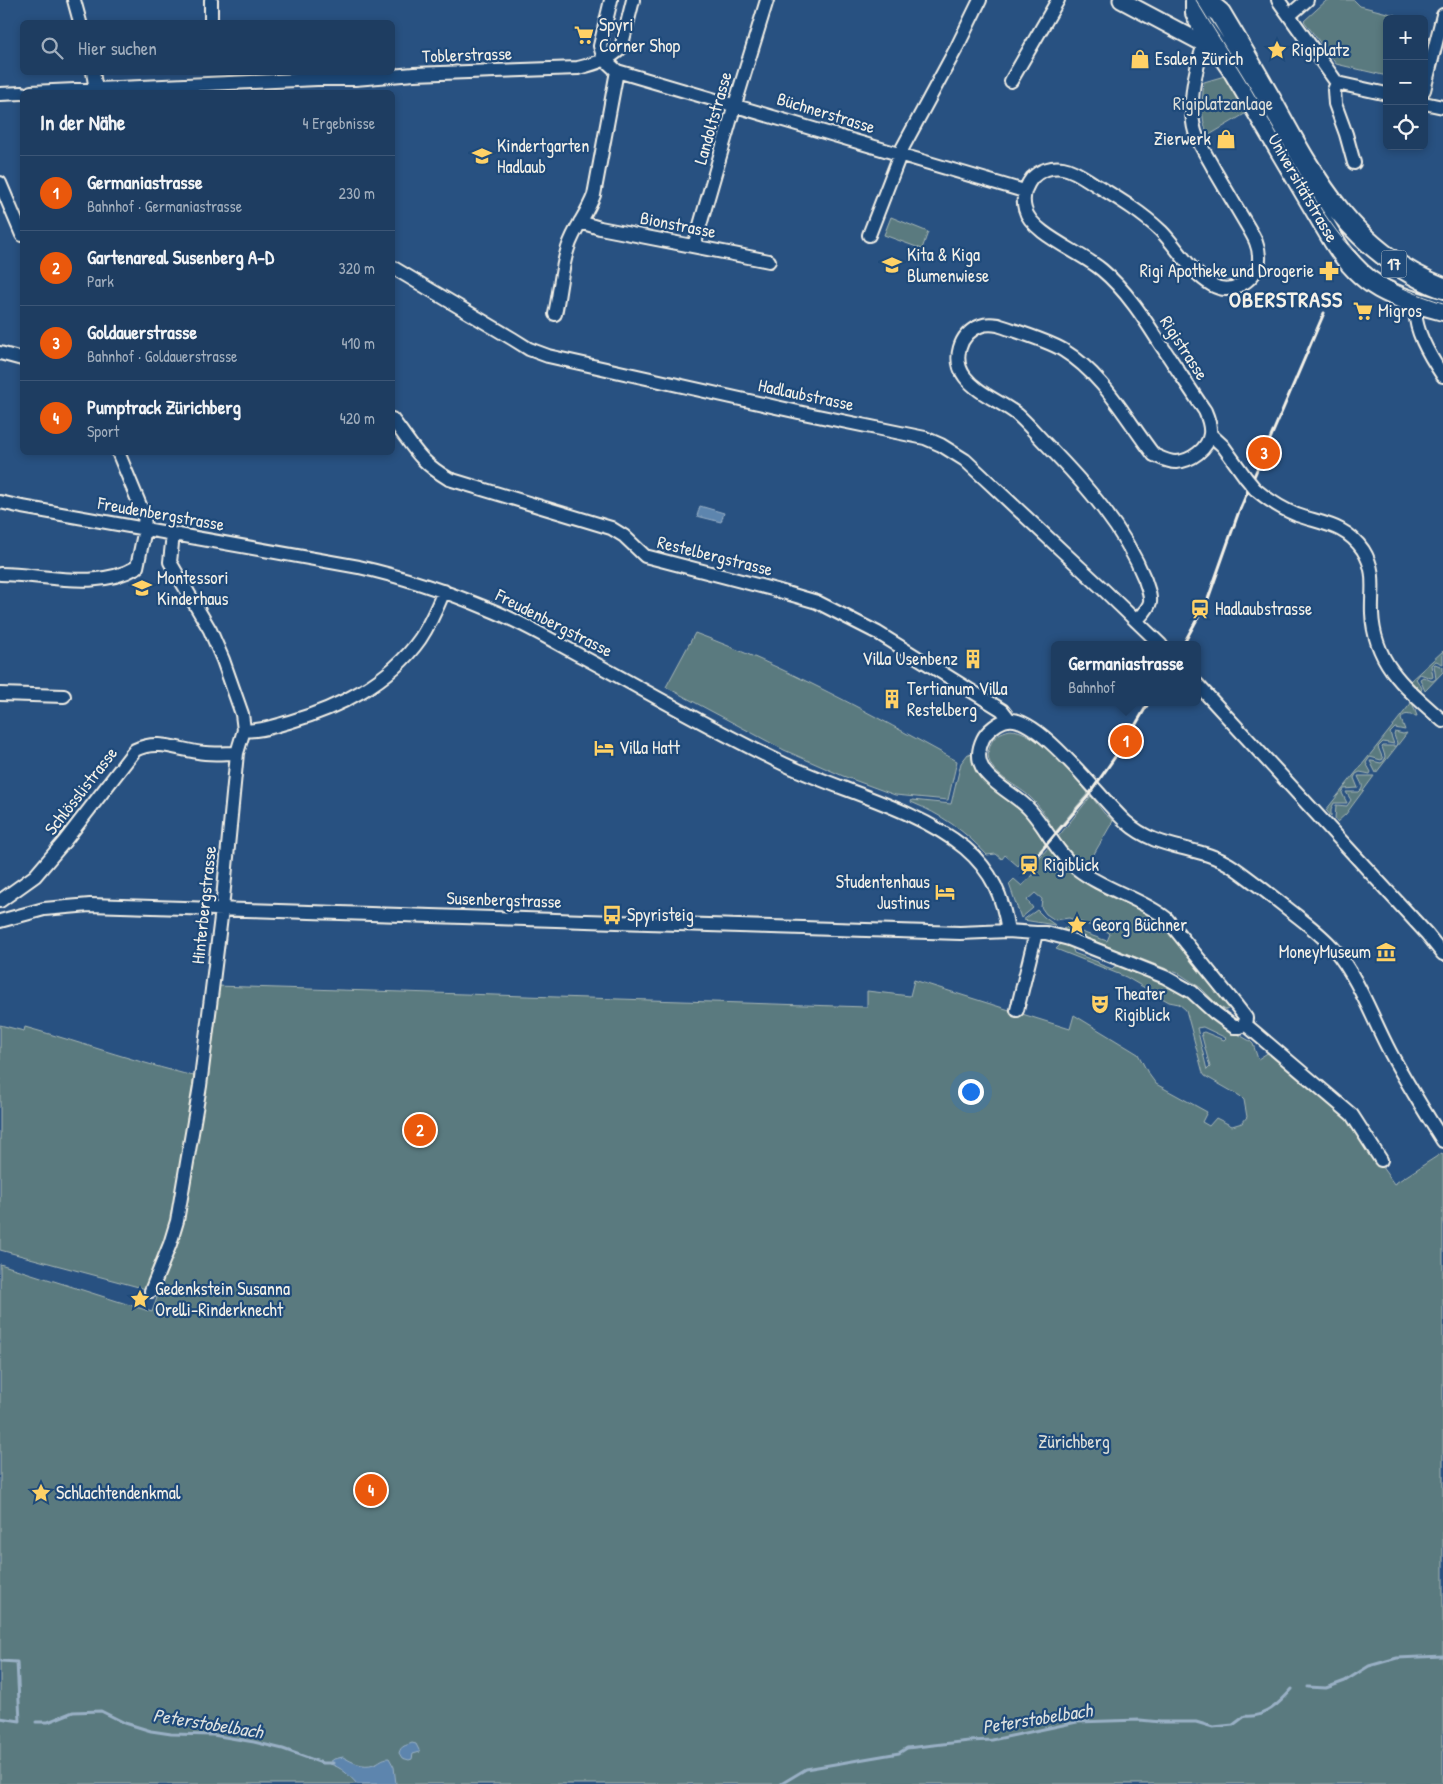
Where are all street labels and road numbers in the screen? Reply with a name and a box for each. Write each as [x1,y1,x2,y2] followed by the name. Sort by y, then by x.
[422,40,512,69] street label: Toblerstrasse
[687,69,738,167] street label: Landoltstrasse
[774,86,878,139] street label: Büchnerstrasse
[1262,129,1345,247] street label: Universitätstrasse
[638,205,718,244] street label: Bionstrasse
[1382,250,1406,278] road number: 17
[1154,311,1215,385] street label: Rigistrasse
[756,372,856,417] street label: Hadlaubstrasse
[95,490,226,537] street label: Freudenbergstrasse
[655,529,775,582] street label: Restelbergstrasse
[491,582,617,663] street label: Freudenbergstrasse
[38,741,123,840] street label: Schlösslistrasse
[185,845,222,965] street label: Hinterbergstrasse
[446,885,562,914] street label: Susenbergstrasse

